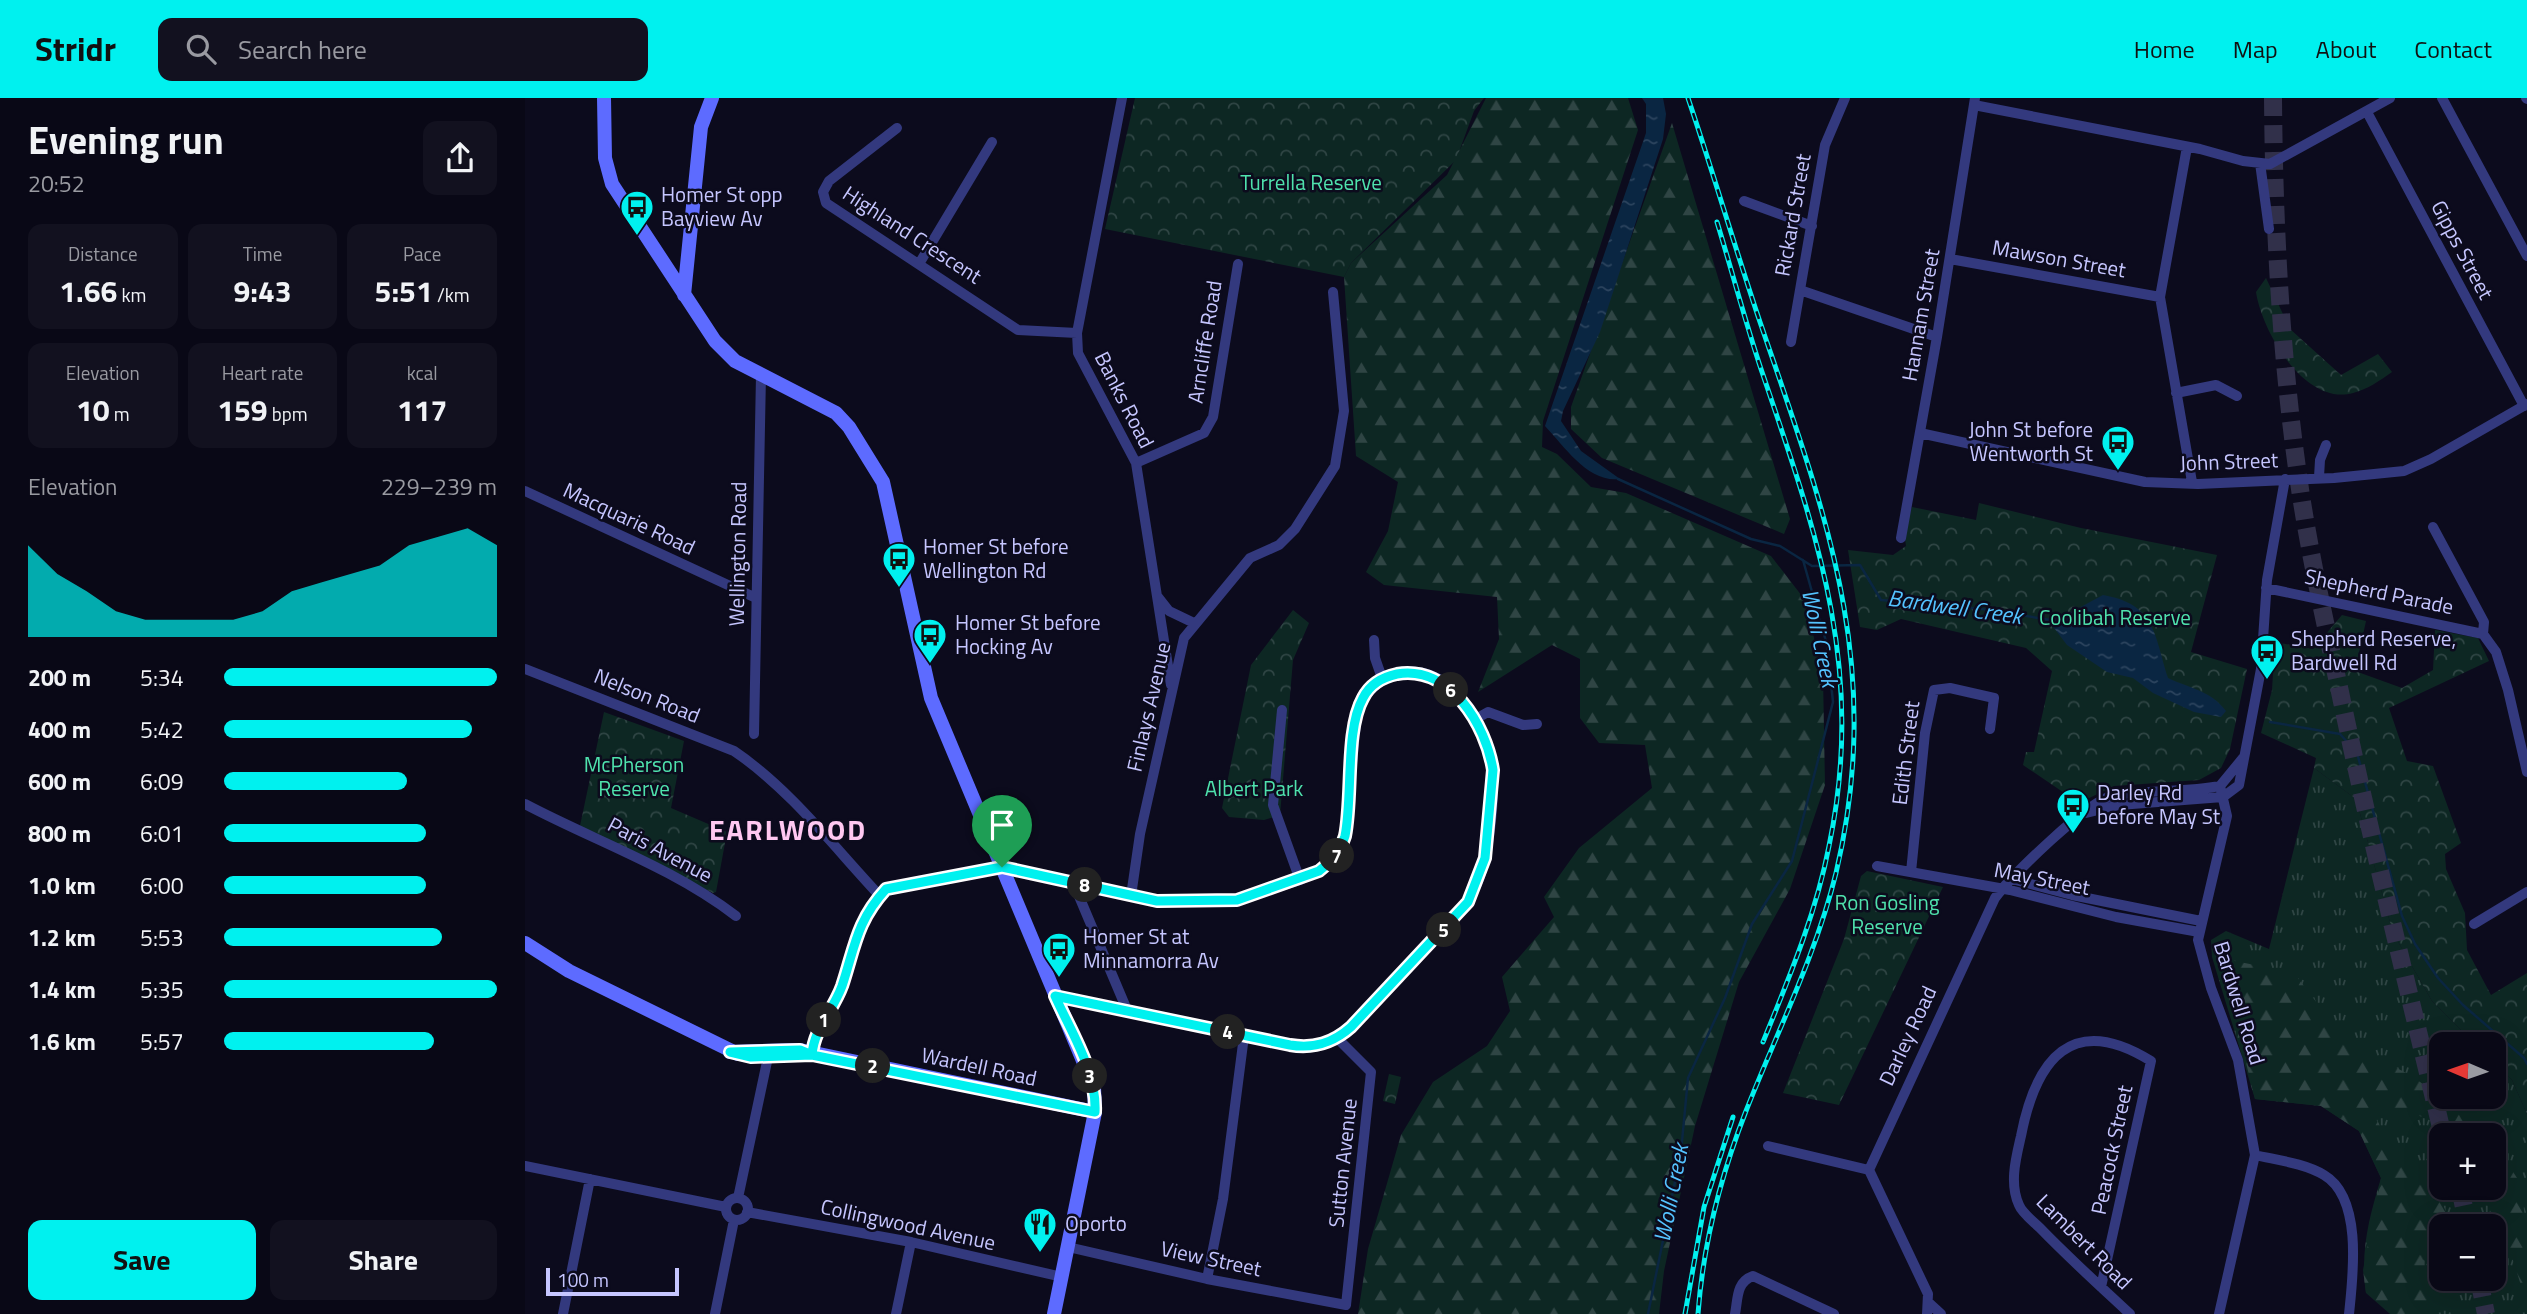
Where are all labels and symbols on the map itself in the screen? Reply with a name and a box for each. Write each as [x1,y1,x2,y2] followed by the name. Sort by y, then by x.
[1765,150,1819,279] street label: Rickard Street
[1240,166,1382,198] park label: Turrella Reserve
[837,177,989,292] street label: Highland Crescent
[661,178,783,234] place label: Homer St opp Bayview Av
[618,188,656,237] bus stop icon: Homer St opp Bayview Av
[2423,194,2503,305] street label: Gipps Street
[1990,231,2129,286] street label: Mawson Street
[1893,245,1948,384] street label: Hannam Street
[1179,278,1230,406] street label: Arncliffe Road
[1087,346,1163,453] street label: Banks Road
[1968,413,2094,469] place label: John St before Wentworth St
[2099,423,2137,472] bus stop icon: John St before Wentworth St
[2179,443,2279,479] street label: John Street
[558,473,701,563] street label: Macquarie Road
[720,481,754,627] street label: Wellington Road
[923,530,1069,586] place label: Homer St before Wellington Rd
[880,540,918,589] bus stop icon: Homer St before Wellington Rd
[2302,560,2457,622] street label: Shepherd Parade
[1886,580,2027,634] water label: Bardwell Creek
[1793,586,1849,693] water label: Wolli Creek
[2039,601,2191,633] park label: Coolibah Reserve
[955,606,1101,662] place label: Homer St before Hocking Av
[911,616,949,665] bus stop icon: Homer St before Hocking Av
[2291,622,2456,678] place label: Shepherd Reserve, Bardwell Rd
[2248,632,2286,681] bus stop icon: Shepherd Reserve, Bardwell Rd
[1118,639,1178,775] street label: Finlays Avenue
[590,659,705,731] street label: Nelson Road
[1433,672,1469,708] pin: 6
[1883,698,1927,807] street label: Edith Street
[584,748,684,804] park label: McPherson Reserve
[1205,772,1303,804] park label: Albert Park
[2097,776,2221,832] place label: Darley Rd before May St
[2054,786,2092,835] bus stop icon: Darley Rd before May St
[972,795,1032,867] pin
[602,808,719,890] street label: Paris Avenue
[709,808,867,851] district label: EARLWOOD
[1319,838,1355,874] pin: 7
[1992,853,2093,903] street label: May Street
[1067,868,1103,902] pin: 8
[1834,886,1940,942] park label: Ron Gosling Reserve
[1427,912,1461,948] pin: 5
[1083,920,1219,976] place label: Homer St at Minnamorra Av
[1040,930,1078,979] bus stop icon: Homer St at Minnamorra Av
[2206,937,2274,1069] street label: Bardwell Road
[1870,980,1944,1091] street label: Darley Road
[807,1002,841,1038] pin: 1
[1211,1014,1245,1049] pin: 4
[2429,1032,2506,1110] north arrow
[919,1038,1040,1094] street label: Wardell Road
[855,1048,891,1084] pin: 2
[1073,1058,1107,1094] pin: 3
[2082,1081,2140,1217] street label: Peacock Street
[1319,1097,1365,1229] street label: Sutton Avenue
[1644,1138,1698,1245] water label: Wolli Creek
[2029,1186,2140,1297] street label: Lambert Road
[818,1190,999,1258] street label: Collingwood Avenue
[1021,1205,1059,1254] restaurant icon: Oporto
[1065,1207,1127,1239] place label: Oporto
[1158,1232,1265,1284] street label: View Street
[546,1265,679,1297] scale bar

